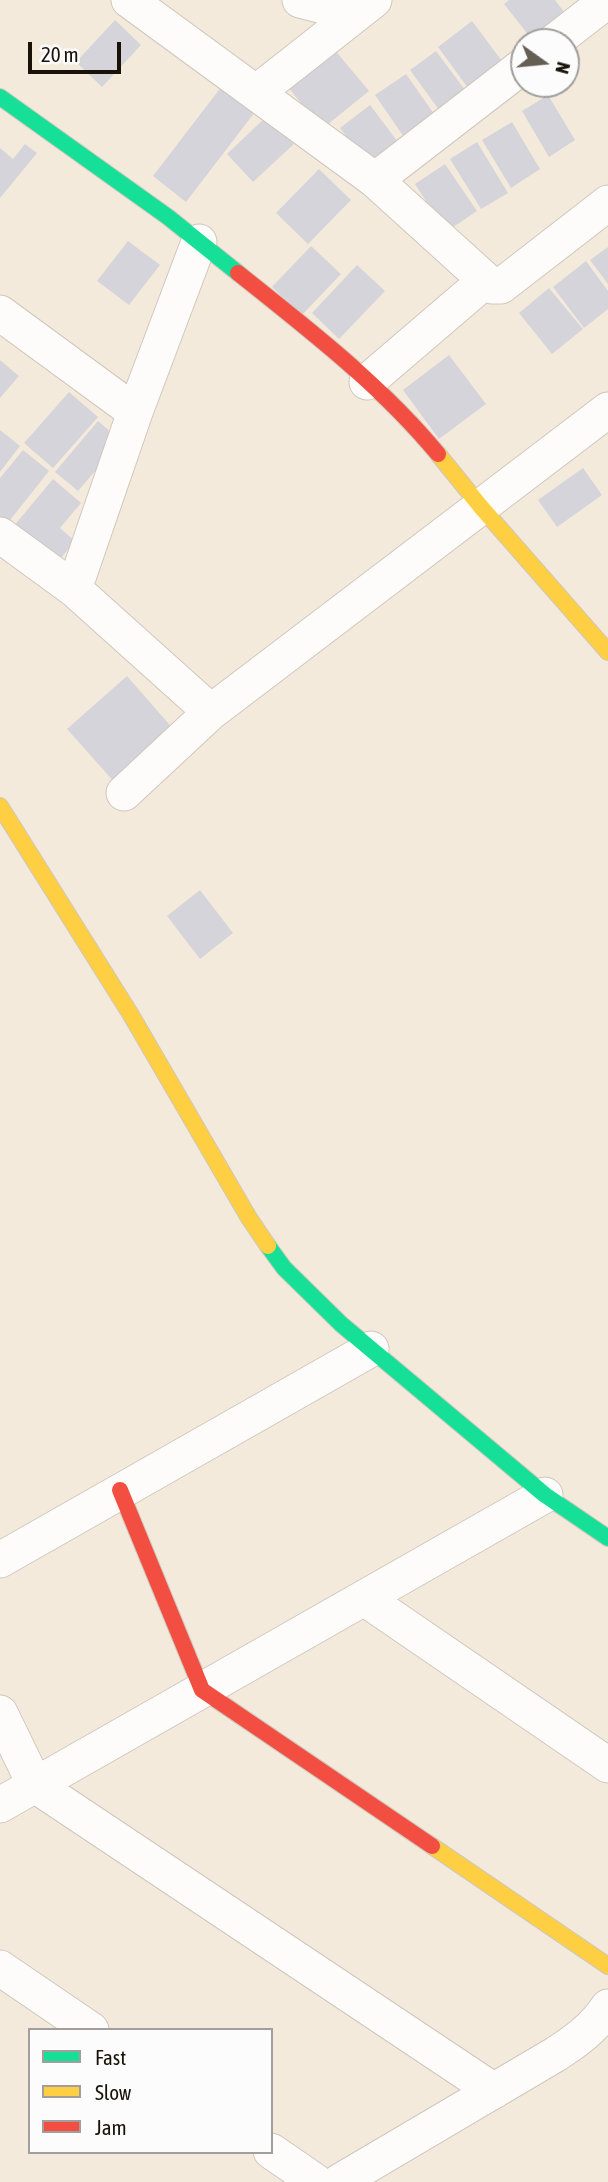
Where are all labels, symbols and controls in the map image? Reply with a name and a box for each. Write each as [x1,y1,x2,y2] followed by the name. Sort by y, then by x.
[32,28,124,72] scale bar
[510,28,580,98] north arrow
[41,42,79,66] text: 20 m
[551,60,575,76] text: N
[28,2028,273,2154] legend
[95,2045,126,2069] text: Fast
[95,2080,131,2104] text: Slow
[95,2115,127,2139] text: Jam

